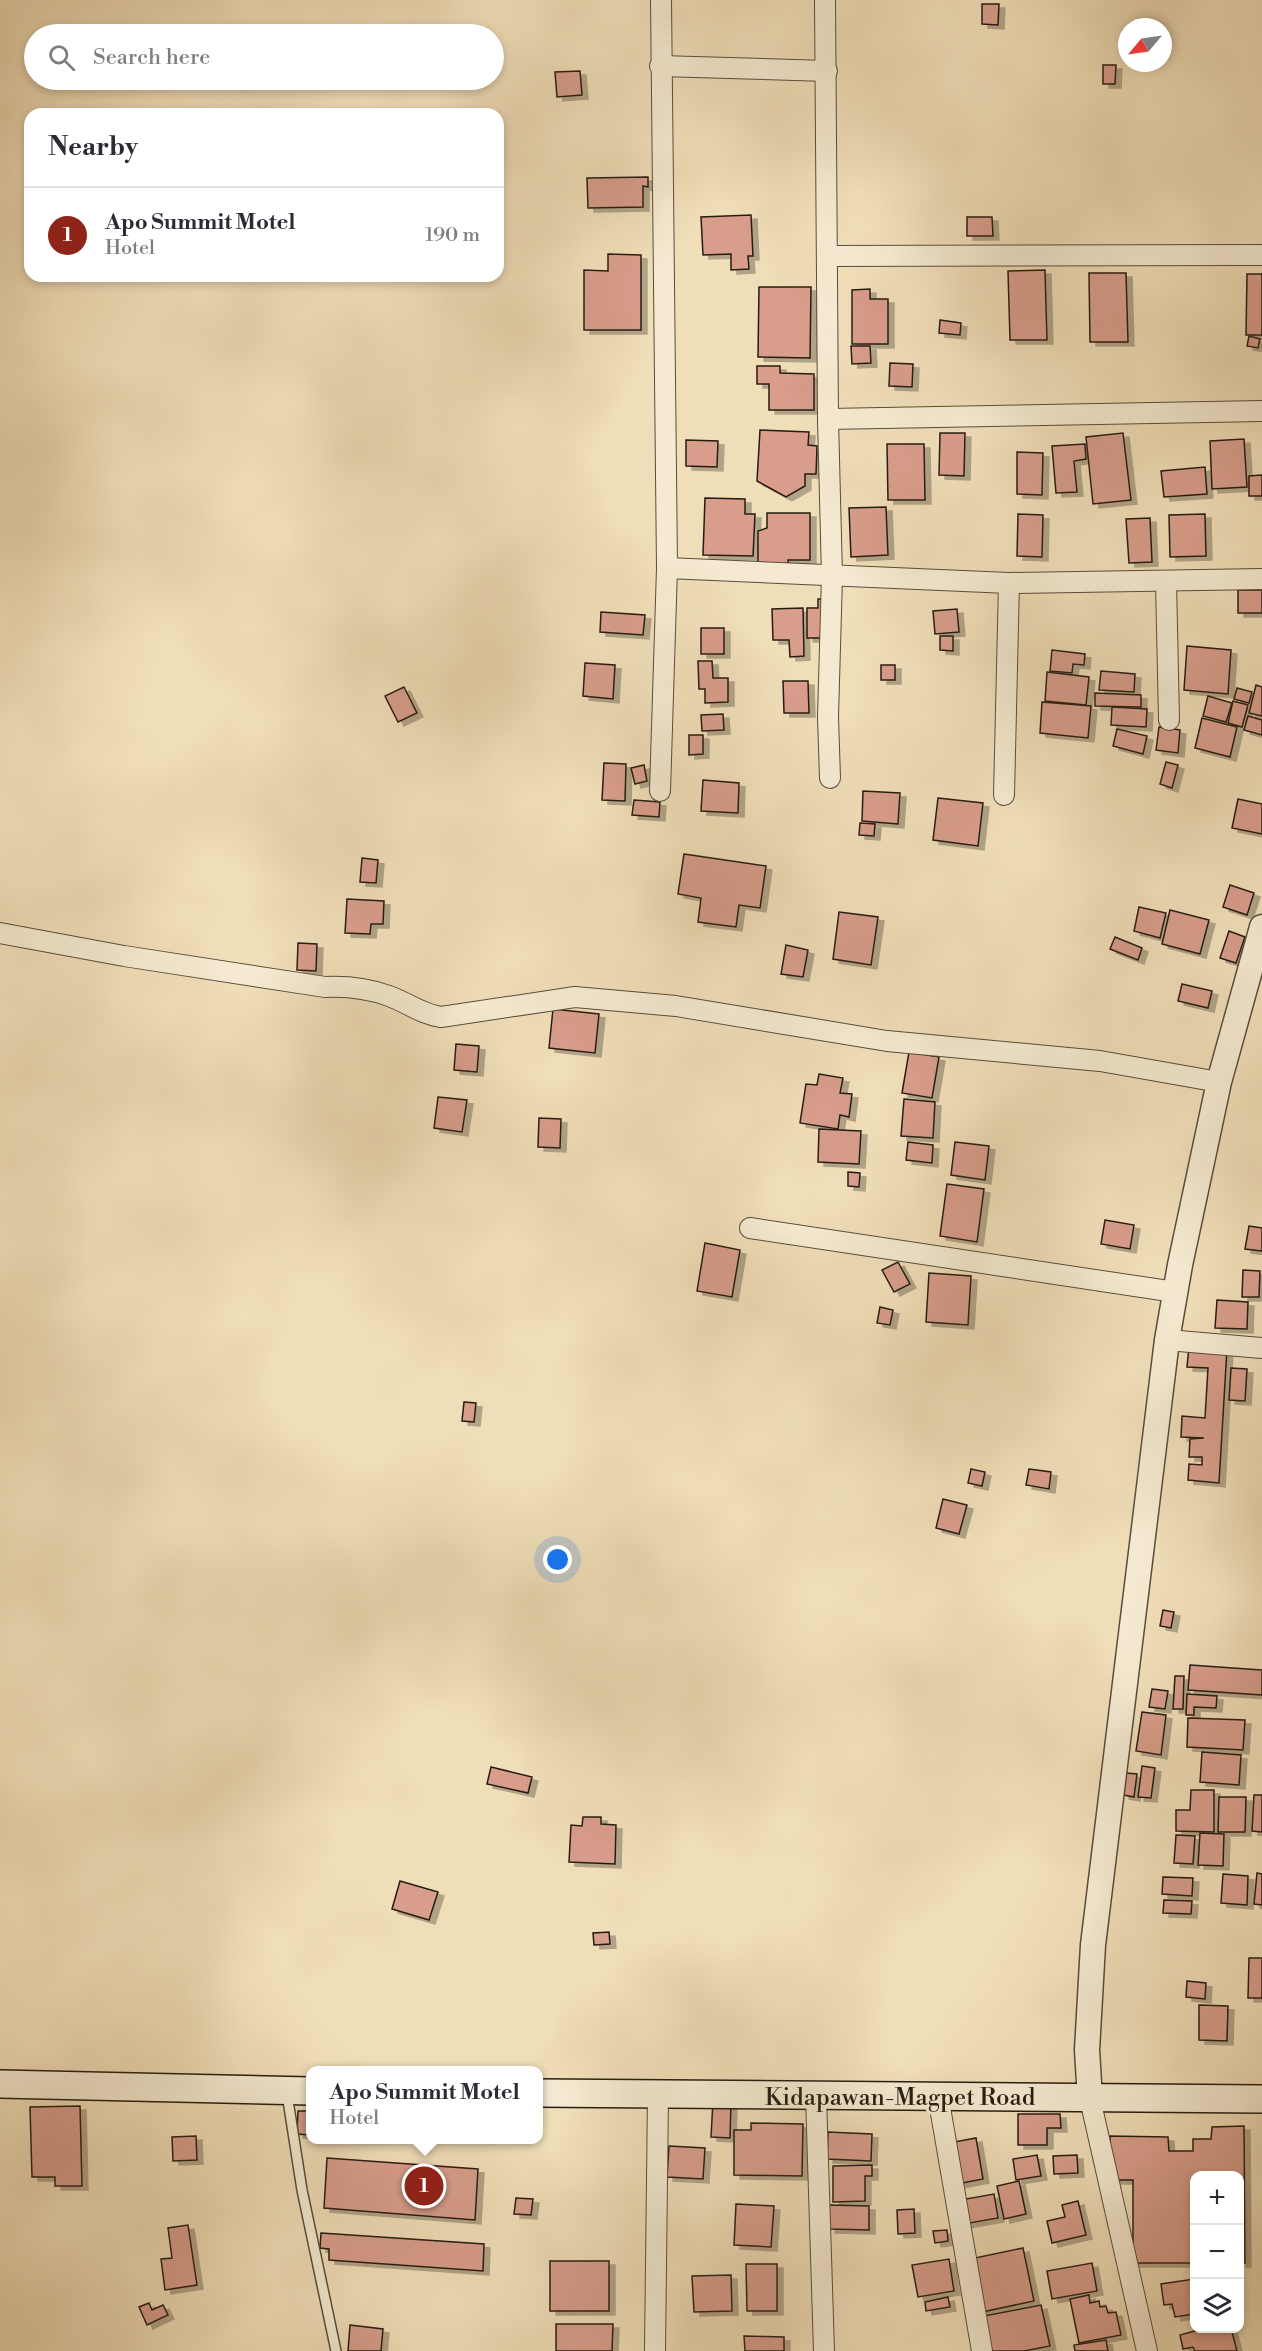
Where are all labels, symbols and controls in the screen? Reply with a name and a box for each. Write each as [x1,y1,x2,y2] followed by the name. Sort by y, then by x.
[1118,18,1172,72] north arrow
[24,24,504,90] search box
[45,41,78,74] icon: search
[93,44,210,71] text: Search here
[48,131,138,163] text: Nearby
[105,209,296,236] text: Apo Summit Motel
[63,223,72,248] text: 1
[425,223,480,248] text: 190 m
[105,236,155,261] text: Hotel
[543,1545,572,1574] your location
[306,2066,543,2144] popup
[329,2079,520,2106] text: Apo Summit Motel
[765,2083,1036,2113] street label: Kidapawan-Magpet Road
[329,2106,379,2131] text: Hotel
[404,2164,444,2208] pin: 1
[1190,2171,1244,2333] map controls
[1190,2171,1244,2225] button: +
[1190,2225,1244,2279] button: −
[1190,2279,1244,2333] button: layers

